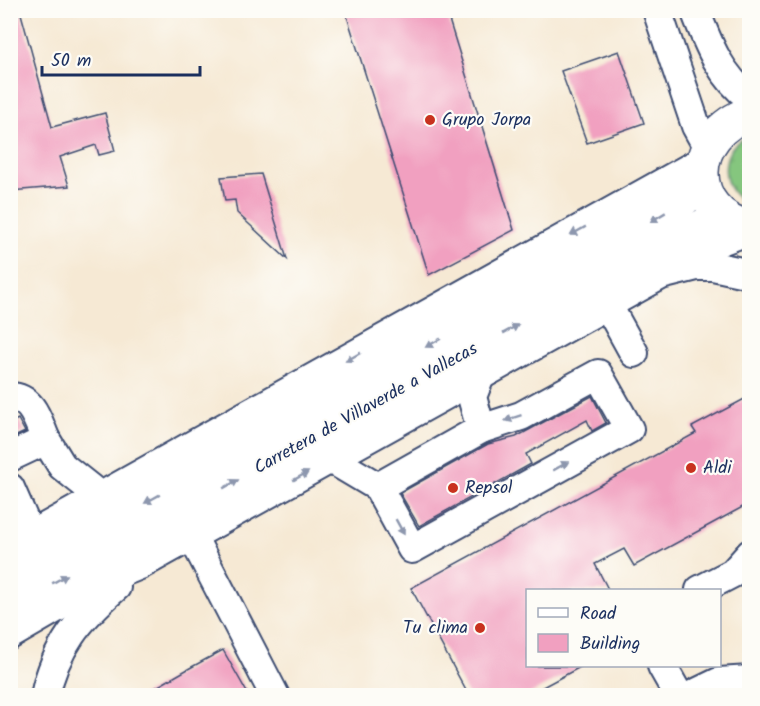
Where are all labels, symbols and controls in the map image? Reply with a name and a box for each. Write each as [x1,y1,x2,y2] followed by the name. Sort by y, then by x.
[42,39,200,77] scale bar
[51,47,91,76] text: 50 m
[442,106,531,135] place label: Grupo Jorpa
[423,113,437,127] marker: Grupo Jorpa
[649,212,666,222] one-way arrow
[570,226,587,236] one-way arrow
[503,324,520,334] one-way arrow
[249,335,484,483] street label: Carretera de Villaverde a Vallecas
[424,338,441,348] one-way arrow
[344,352,361,362] one-way arrow
[504,414,522,424] one-way arrow
[703,454,732,483] place label: Aldi
[553,461,570,471] one-way arrow
[684,461,698,475] marker: Aldi
[293,471,310,481] one-way arrow
[465,474,513,503] place label: Repsol
[223,479,239,490] one-way arrow
[446,481,460,495] marker: Repsol
[144,493,160,504] one-way arrow
[395,519,405,536] one-way arrow
[52,574,69,584] one-way arrow
[526,589,721,667] legend
[580,600,617,629] text: Road
[403,614,468,643] place label: Tu clima
[473,621,487,635] marker: Tu clima
[580,630,640,659] text: Building

